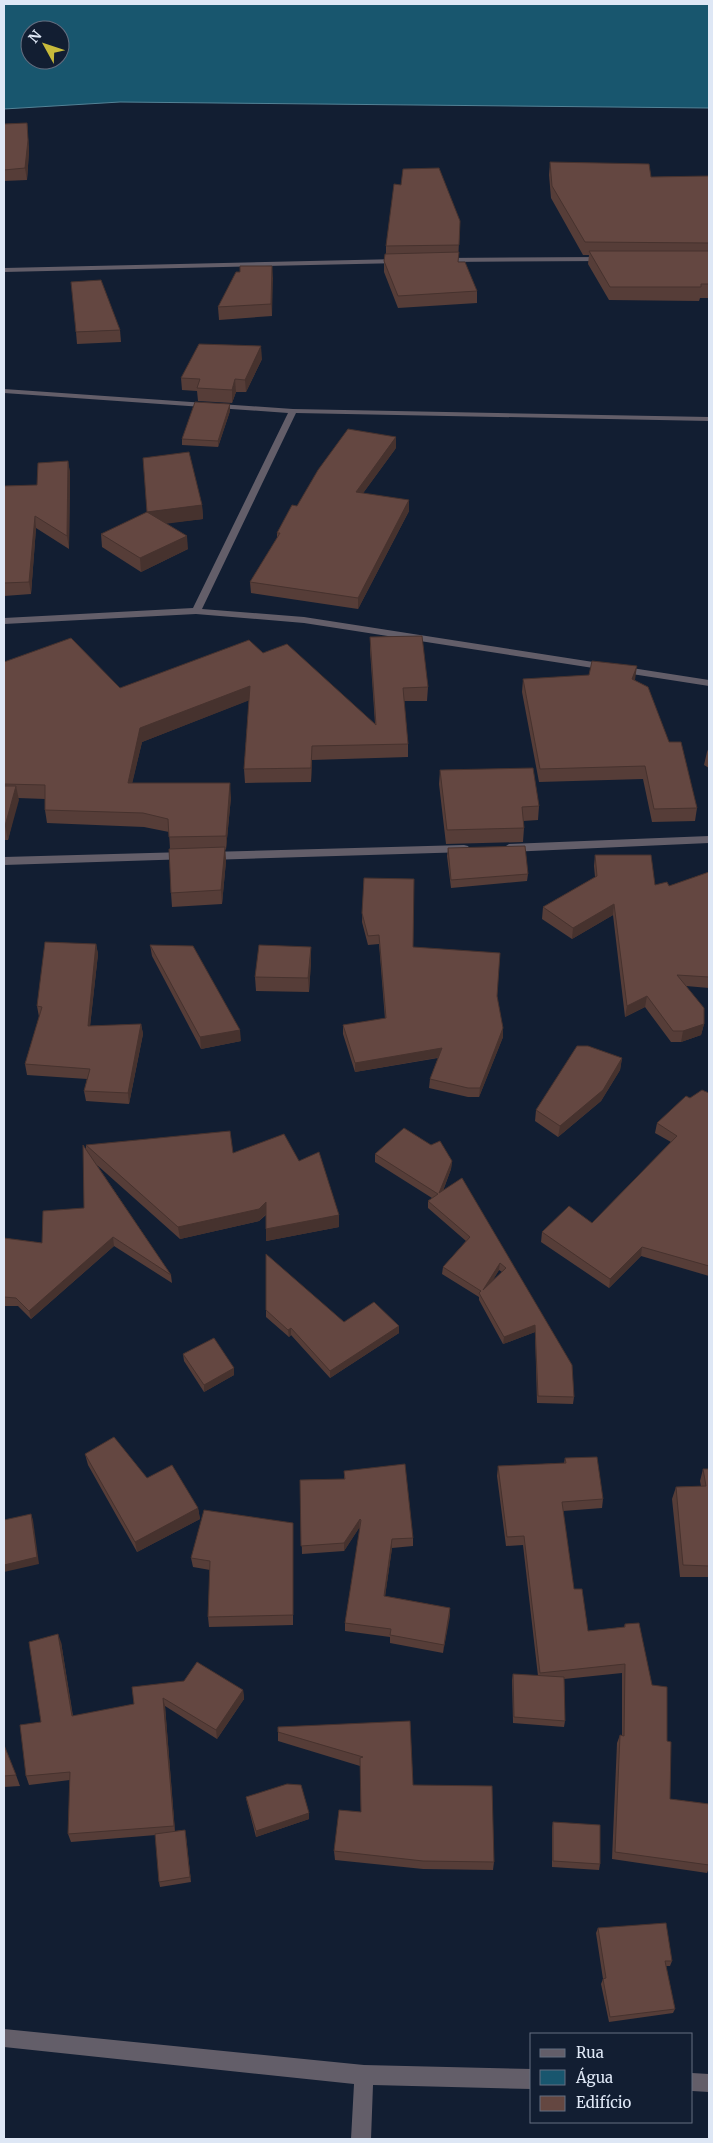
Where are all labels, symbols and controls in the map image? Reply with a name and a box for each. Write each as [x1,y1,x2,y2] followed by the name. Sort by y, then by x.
[20,20,70,70] north arrow
[25,27,45,47] text: N
[530,2033,693,2123] legend
[576,2043,604,2062] text: Rua
[575,2067,613,2087] text: Água
[576,2093,632,2112] text: Edifício

